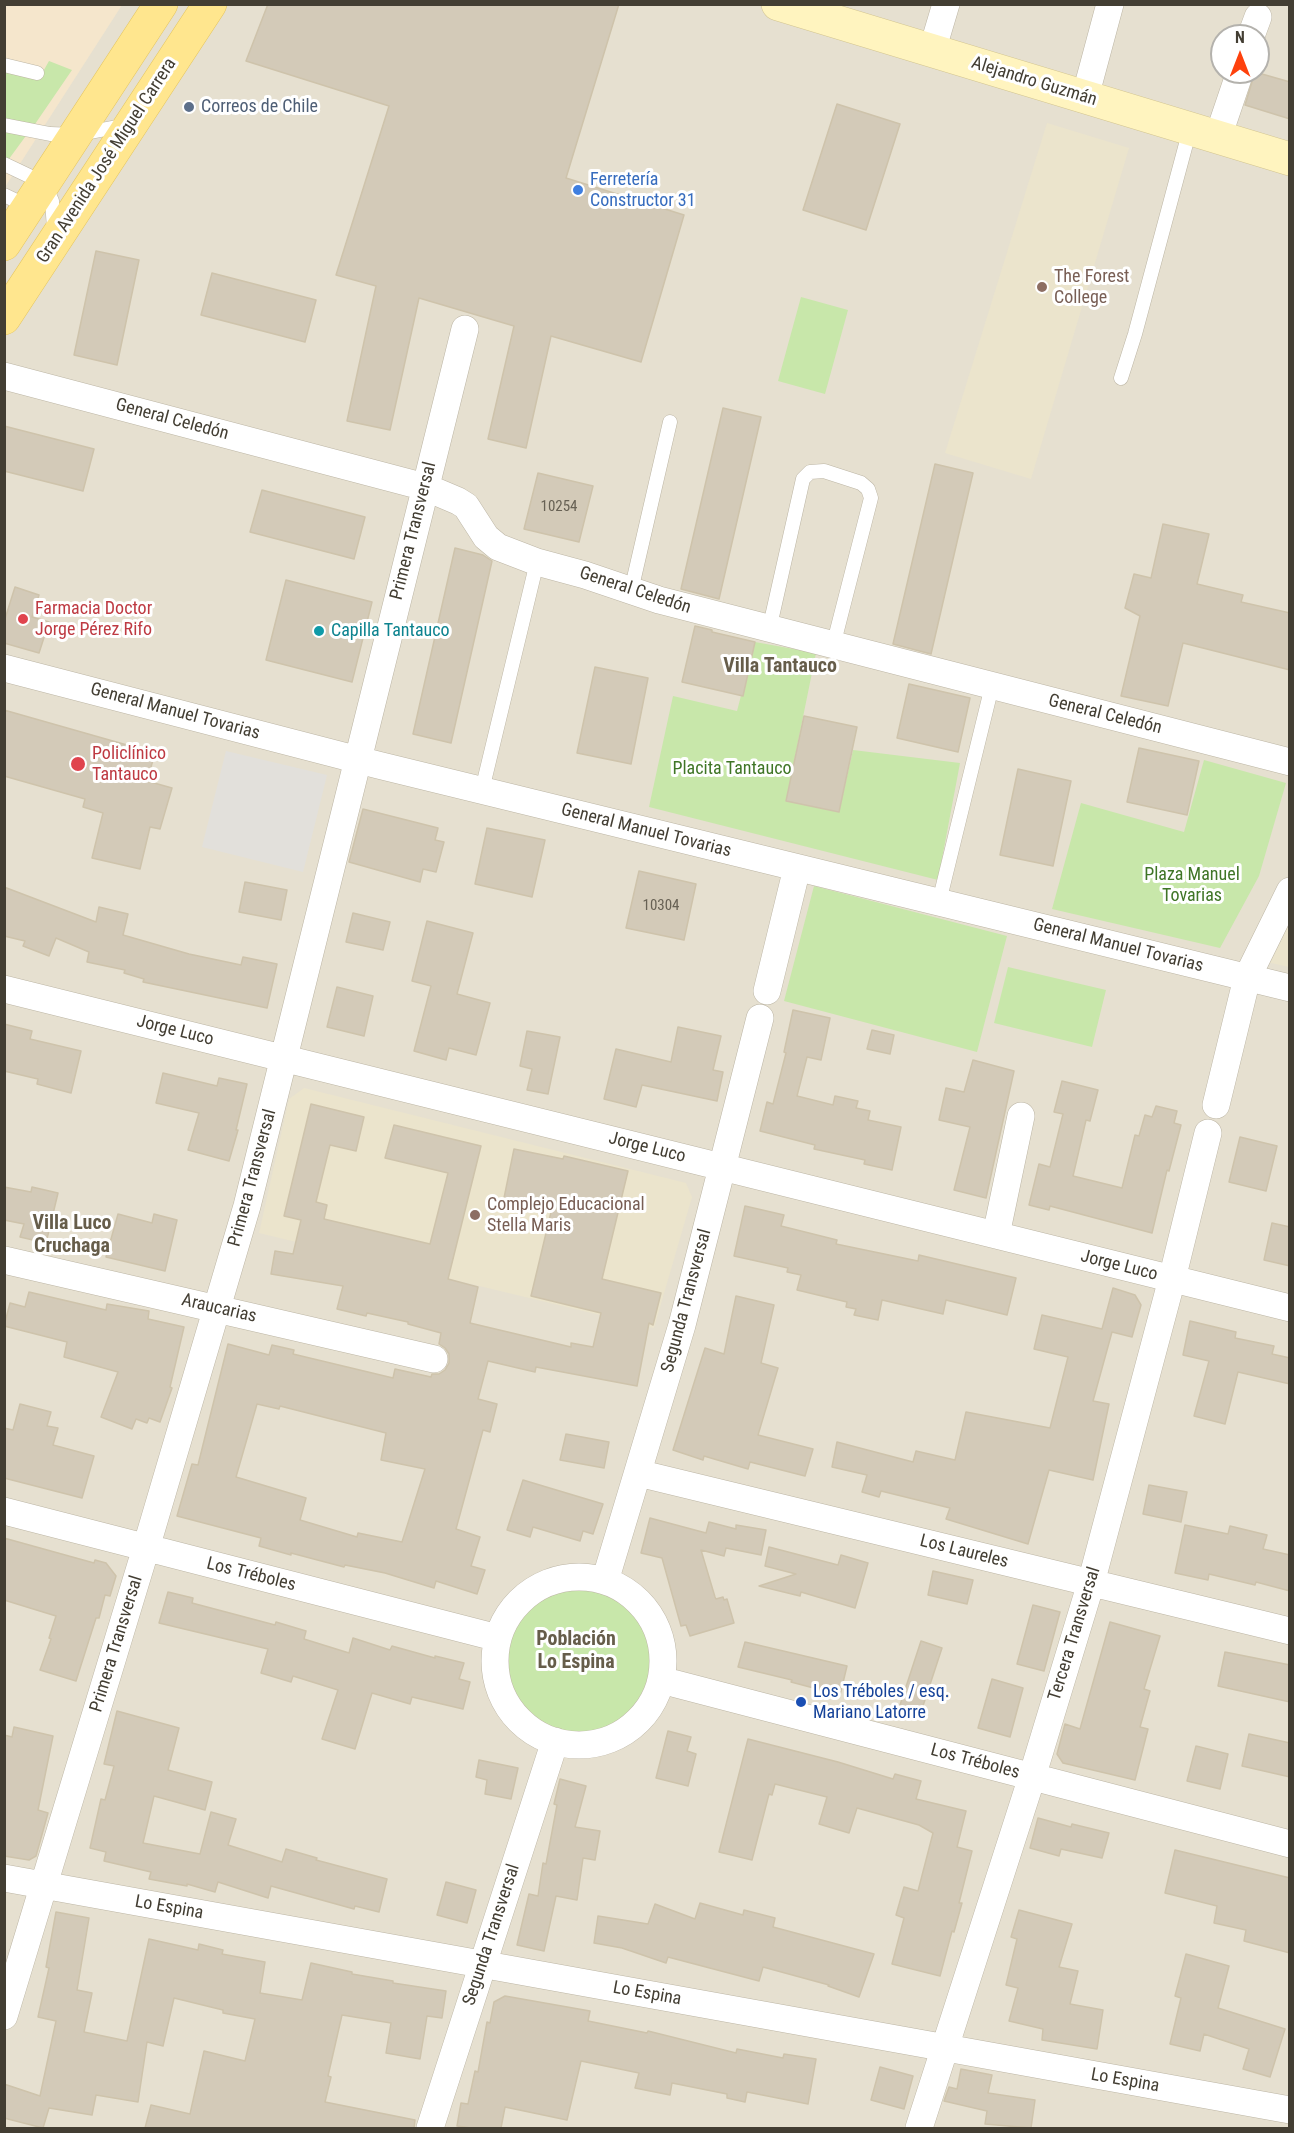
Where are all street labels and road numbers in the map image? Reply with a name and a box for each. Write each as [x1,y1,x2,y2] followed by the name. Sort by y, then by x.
[969,53,1099,111] street label: Alejandro Guzmán
[33,54,181,268] street label: Gran Avenida José Miguel Carrera
[113,395,231,445] street label: General Celedón
[386,460,442,602] street label: Primera Transversal
[576,563,694,619] street label: General Celedón
[88,679,262,745] street label: General Manuel Tovarias
[1046,690,1164,740] street label: General Celedón
[559,799,733,863] street label: General Manuel Tovarias
[1031,914,1205,978] street label: General Manuel Tovarias
[134,1011,216,1051] street label: Jorge Luco
[224,1107,282,1249] street label: Primera Transversal
[606,1128,688,1168] street label: Jorge Luco
[657,1227,717,1375] street label: Segunda Transversal
[1078,1246,1160,1286] street label: Jorge Luco
[179,1290,259,1328] street label: Araucarias
[918,1531,1010,1573] street label: Los Laureles
[204,1554,298,1596] street label: Los Tréboles
[1044,1564,1106,1704] street label: Tercera Transversal
[86,1573,148,1715] street label: Primera Transversal
[928,1740,1022,1784] street label: Los Tréboles
[459,1861,525,2009] street label: Segunda Transversal
[133,1891,205,1925] street label: Lo Espina
[611,1977,683,2011] street label: Lo Espina
[1089,2064,1161,2098] street label: Lo Espina

